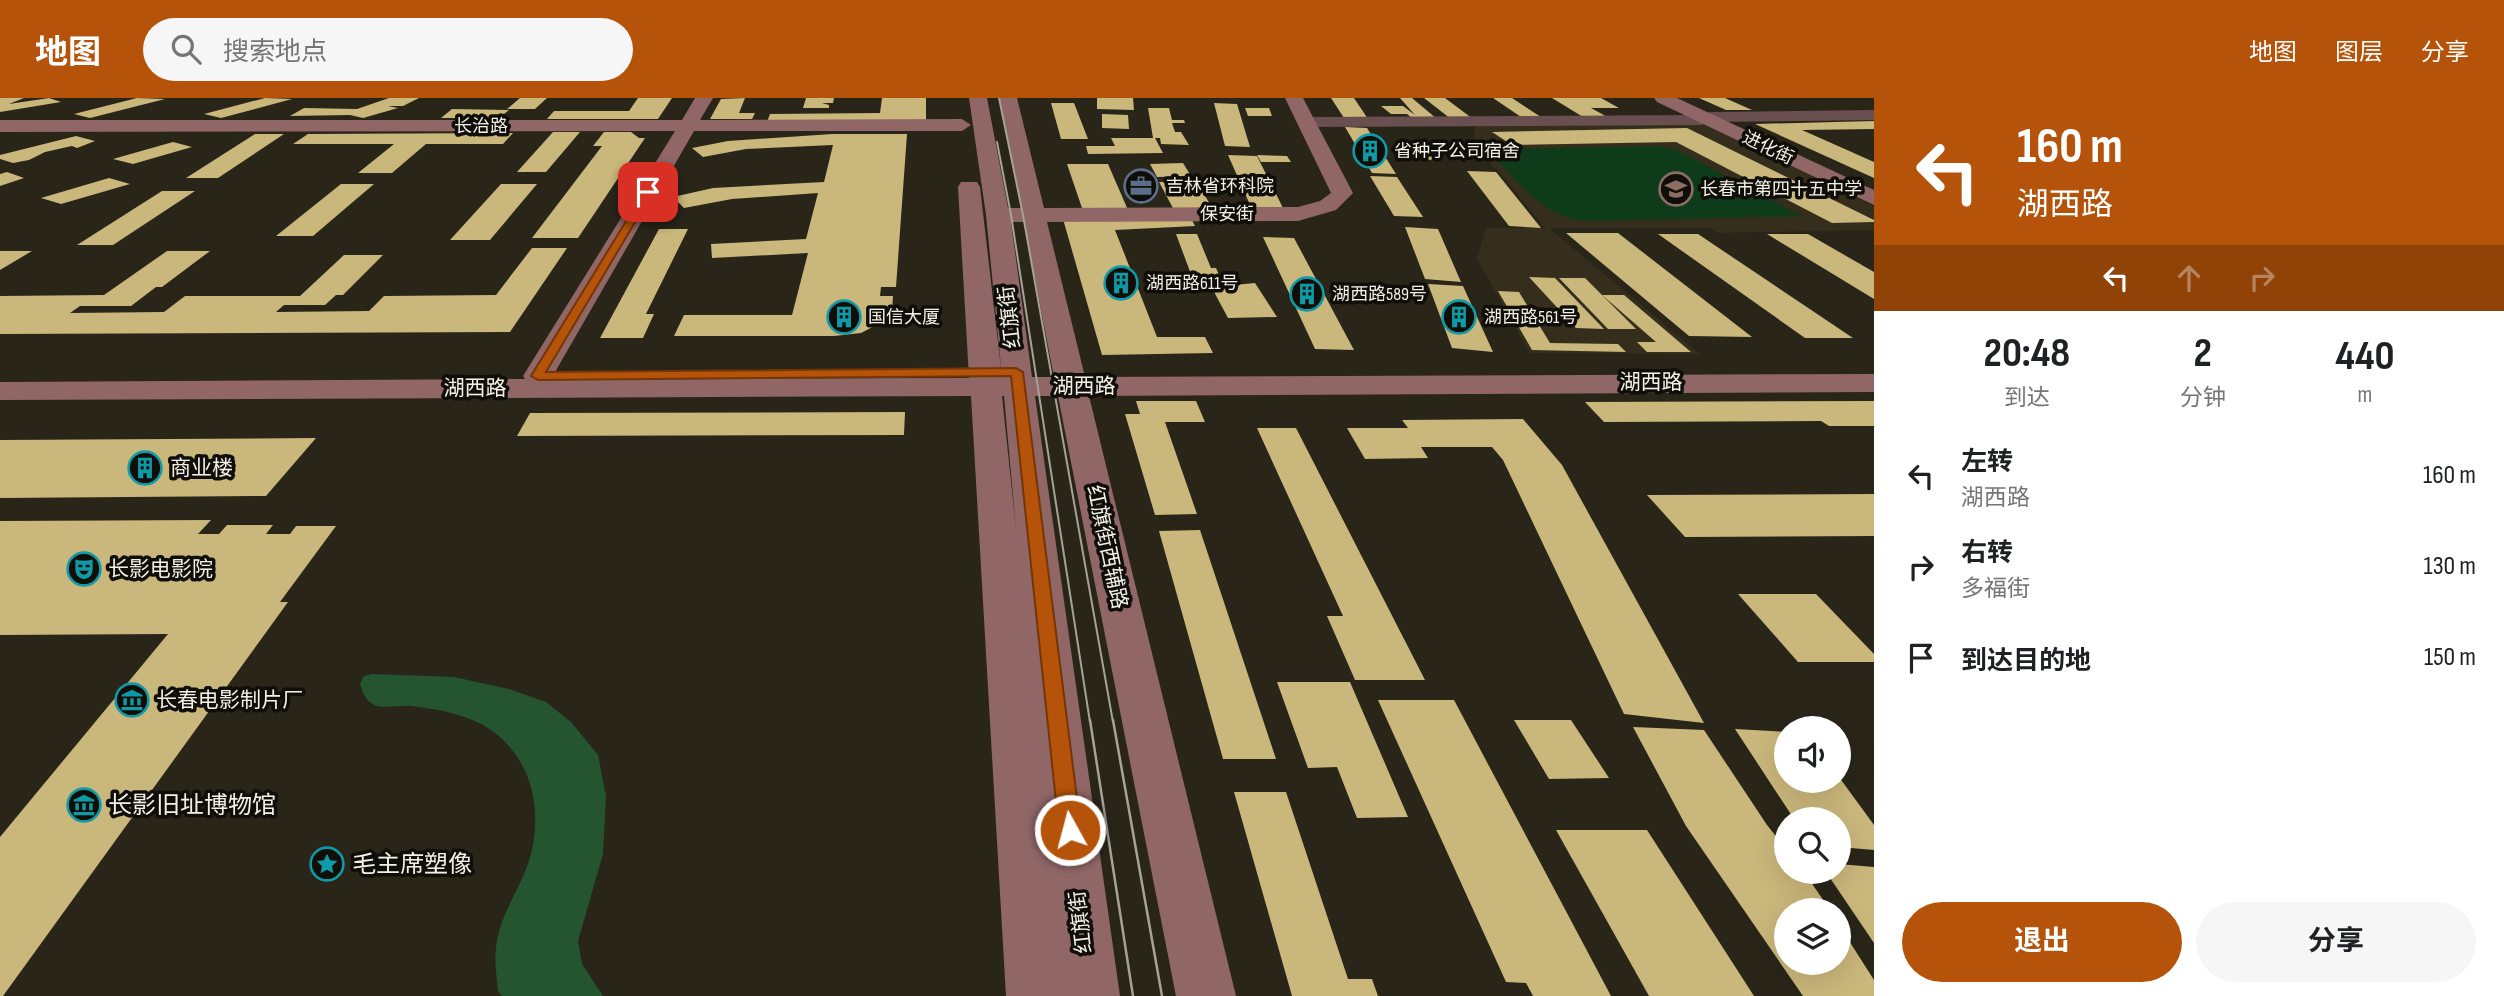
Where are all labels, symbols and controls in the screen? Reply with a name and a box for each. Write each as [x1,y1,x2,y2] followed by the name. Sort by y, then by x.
[143,18,633,81] search box
[167,30,205,68] icon: search
[35,33,101,73] text: 地图
[223,37,327,68] text: 搜索地点
[2249,38,2297,67] text: 地图
[2335,38,2383,67] text: 图层
[2421,38,2469,67] text: 分享
[454,116,508,137] street label: 长治路
[2017,118,2123,177] text: 160 m
[1902,126,1993,217] icon: left
[1739,127,1797,169] street label: 进化街
[1351,132,1389,170] building icon: 省种子公司宿舍
[1394,141,1520,162] place label: 省种子公司宿舍
[618,162,678,222] pin
[1122,167,1160,205] office icon: 吉林省环科院
[1657,170,1695,208] school or university icon: 长春市第四十五中学
[629,173,667,211] icon: arrive
[1166,176,1274,197] place label: 吉林省环科院
[1700,179,1862,200] place label: 长春市第四十五中学
[2017,186,2113,225] text: 湖西路
[1200,204,1254,225] street label: 保安街
[2097,259,2135,297] icon: left
[2170,259,2208,297] icon: ahead
[2243,259,2281,297] icon: right
[1102,264,1140,302] building icon: 湖西路611号
[1146,273,1238,294] place label: 湖西路611号
[1288,275,1326,313] building icon: 湖西路589号
[994,284,1026,350] street label: 红旗街
[1332,284,1427,305] place label: 湖西路589号
[825,298,863,336] building icon: 国信大厦
[1440,298,1478,336] building icon: 湖西路561号
[868,307,940,328] place label: 国信大厦
[1484,307,1577,328] place label: 湖西路561号
[1984,328,2070,379] text: 20:48
[2193,328,2212,379] text: 2
[2335,331,2394,382] text: 440
[1620,370,1683,395] street label: 湖西路
[1053,374,1116,399] street label: 湖西路
[444,376,507,401] street label: 湖西路
[2357,381,2372,409] text: m
[2004,384,2050,412] text: 到达
[2180,384,2226,412] text: 分钟
[1961,447,2013,478] text: 左转
[126,449,164,487] building icon: 商业楼
[170,456,233,481] place label: 商业楼
[1902,457,1940,495] icon: left
[2423,460,2476,491] text: 160 m
[1082,483,1132,611] street label: 红旗街西辅路
[1961,484,2030,512] text: 湖西路
[1961,538,2013,569] text: 右转
[1902,548,1940,586] icon: right
[65,550,103,588] theatre icon: 长影电影院
[2424,551,2476,582] text: 130 m
[108,557,213,582] place label: 长影电影院
[1961,575,2030,603] text: 多福街
[1902,639,1940,677] icon: arrive
[2424,642,2476,673] text: 150 m
[1961,646,2091,677] text: 到达目的地
[113,681,151,719] museum icon: 长春电影制片厂
[156,688,303,713] place label: 长春电影制片厂
[1774,716,1851,975] map controls
[1774,716,1851,793] button: sound
[65,786,103,824] museum icon: 长影旧址博物馆
[108,791,276,820] place label: 长影旧址博物馆
[1033,793,1107,867] position arrow
[1774,807,1851,884] button: search
[308,845,346,883] place icon: 毛主席塑像
[352,850,472,879] place label: 毛主席塑像
[1065,889,1097,955] street label: 红旗街
[1774,898,1851,975] button: layers
[1902,902,2182,982] button: 退出
[2196,902,2476,982] button: 分享

